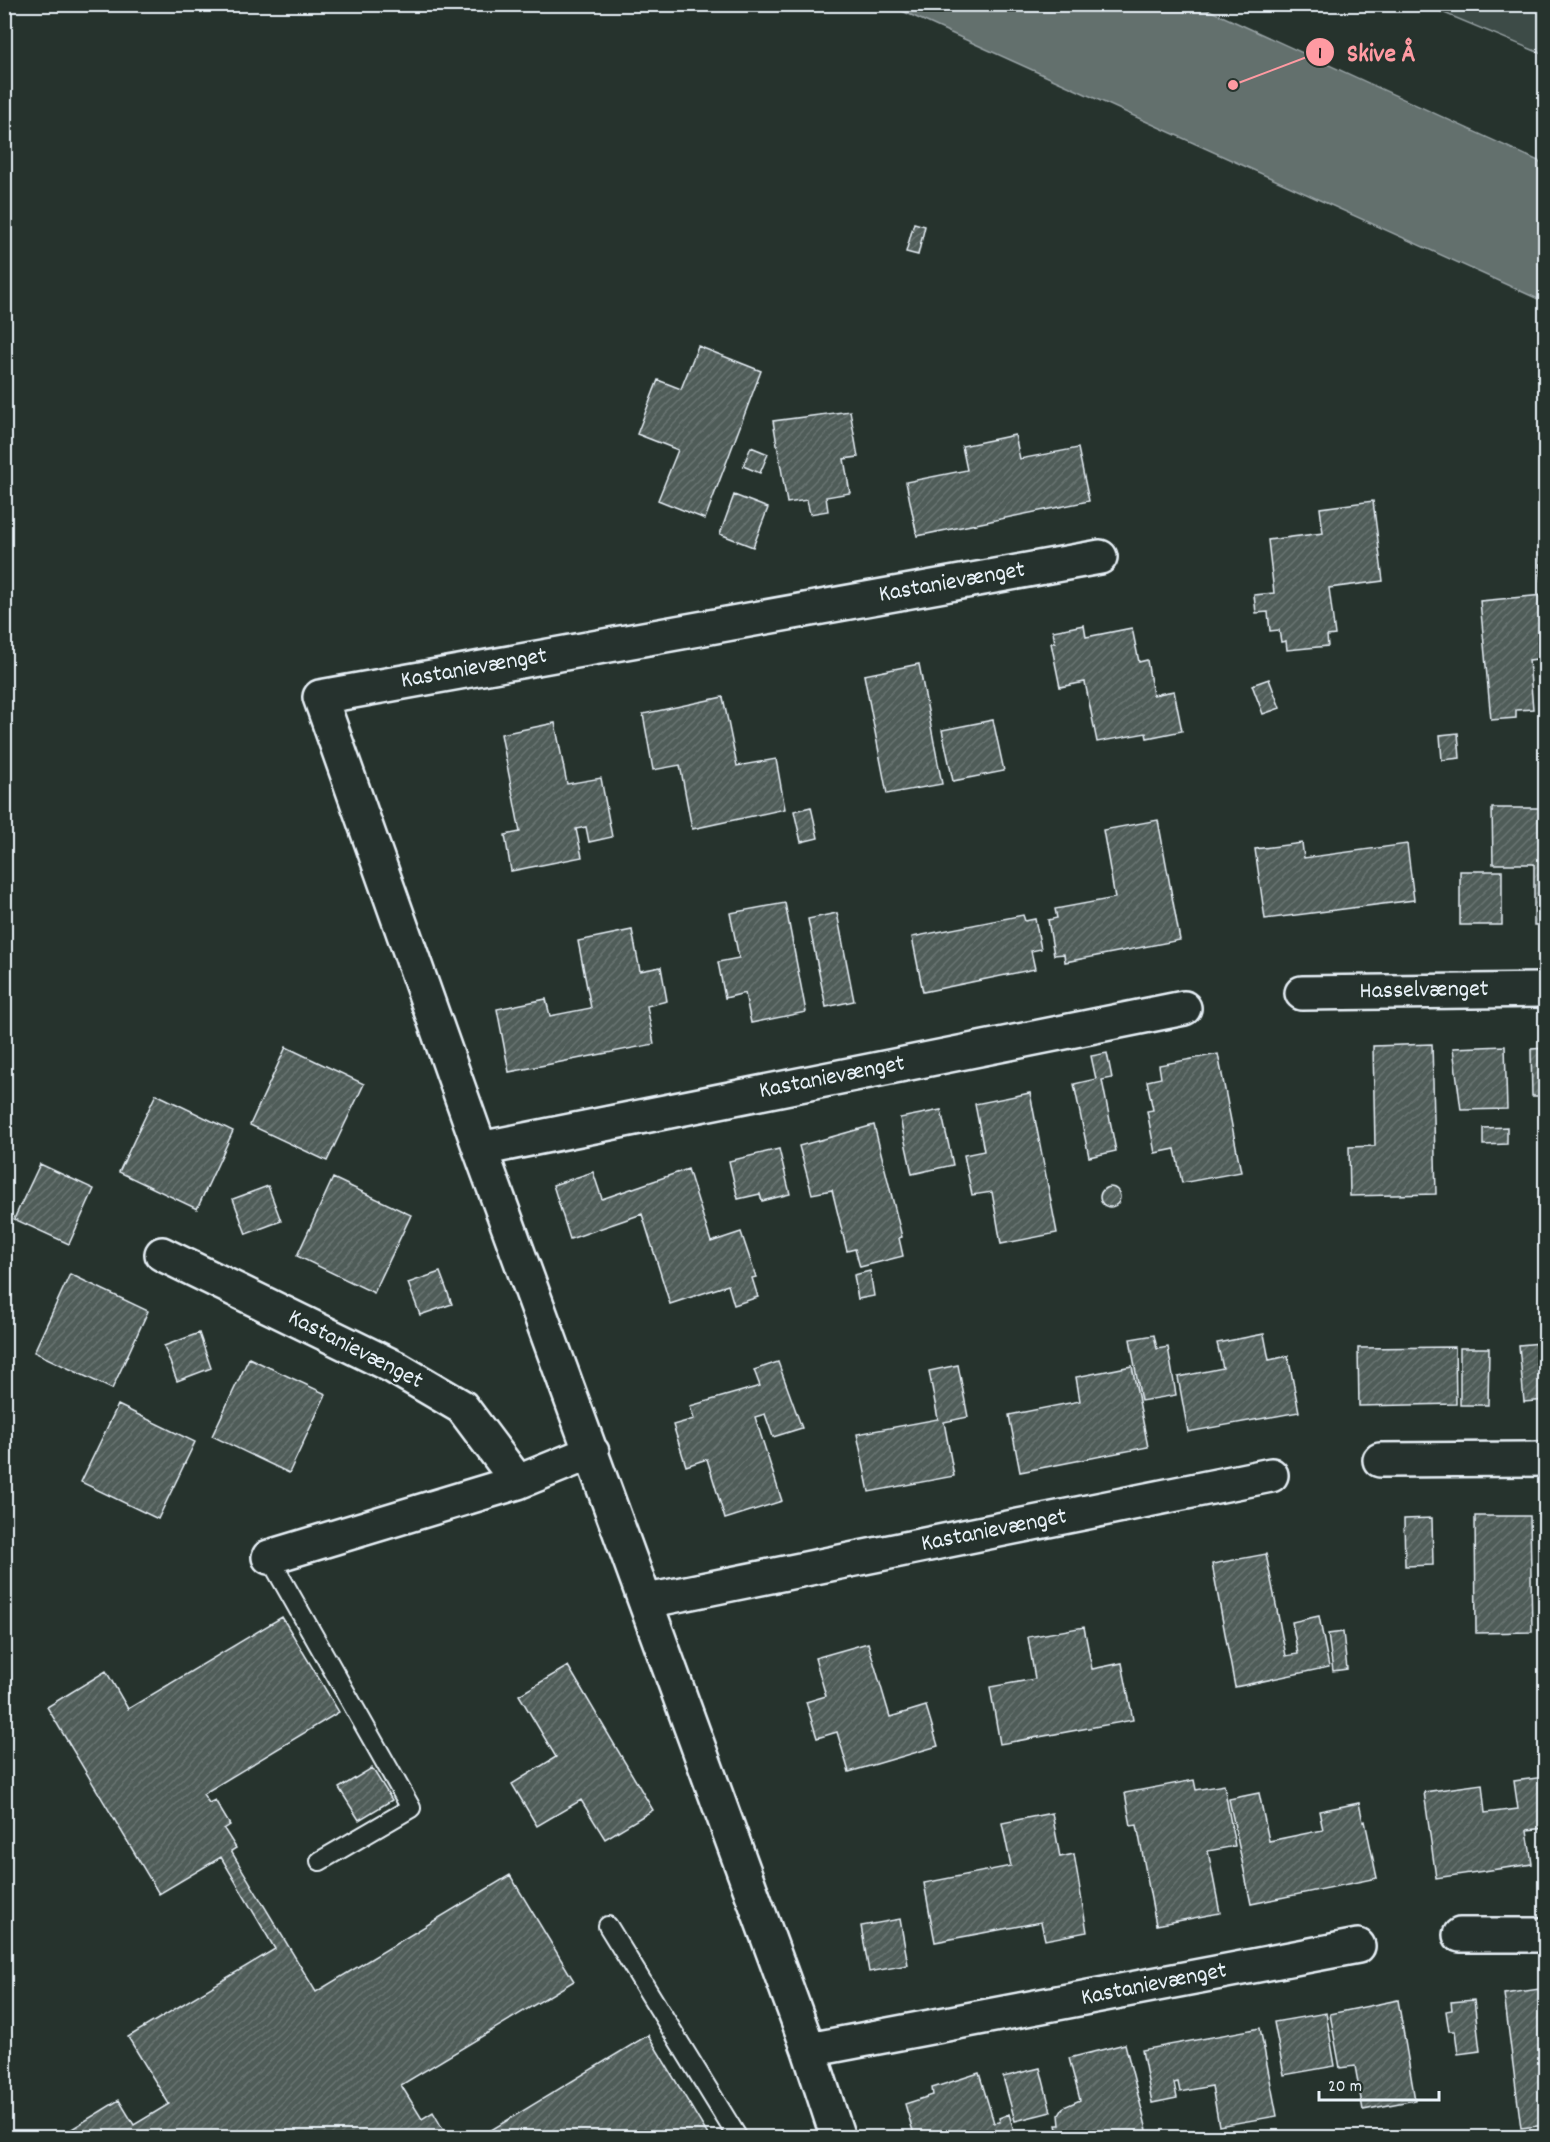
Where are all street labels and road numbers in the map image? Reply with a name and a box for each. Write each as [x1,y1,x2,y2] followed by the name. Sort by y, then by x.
[876,553,1028,613] street label: Kastanievænget
[398,639,550,699] street label: Kastanievænget
[1359,973,1489,1009] street label: Hasselvænget
[756,1047,908,1109] street label: Kastanievænget
[281,1301,429,1399] street label: Kastanievænget
[918,1500,1070,1562] street label: Kastanievænget
[1078,1954,1230,2016] street label: Kastanievænget

